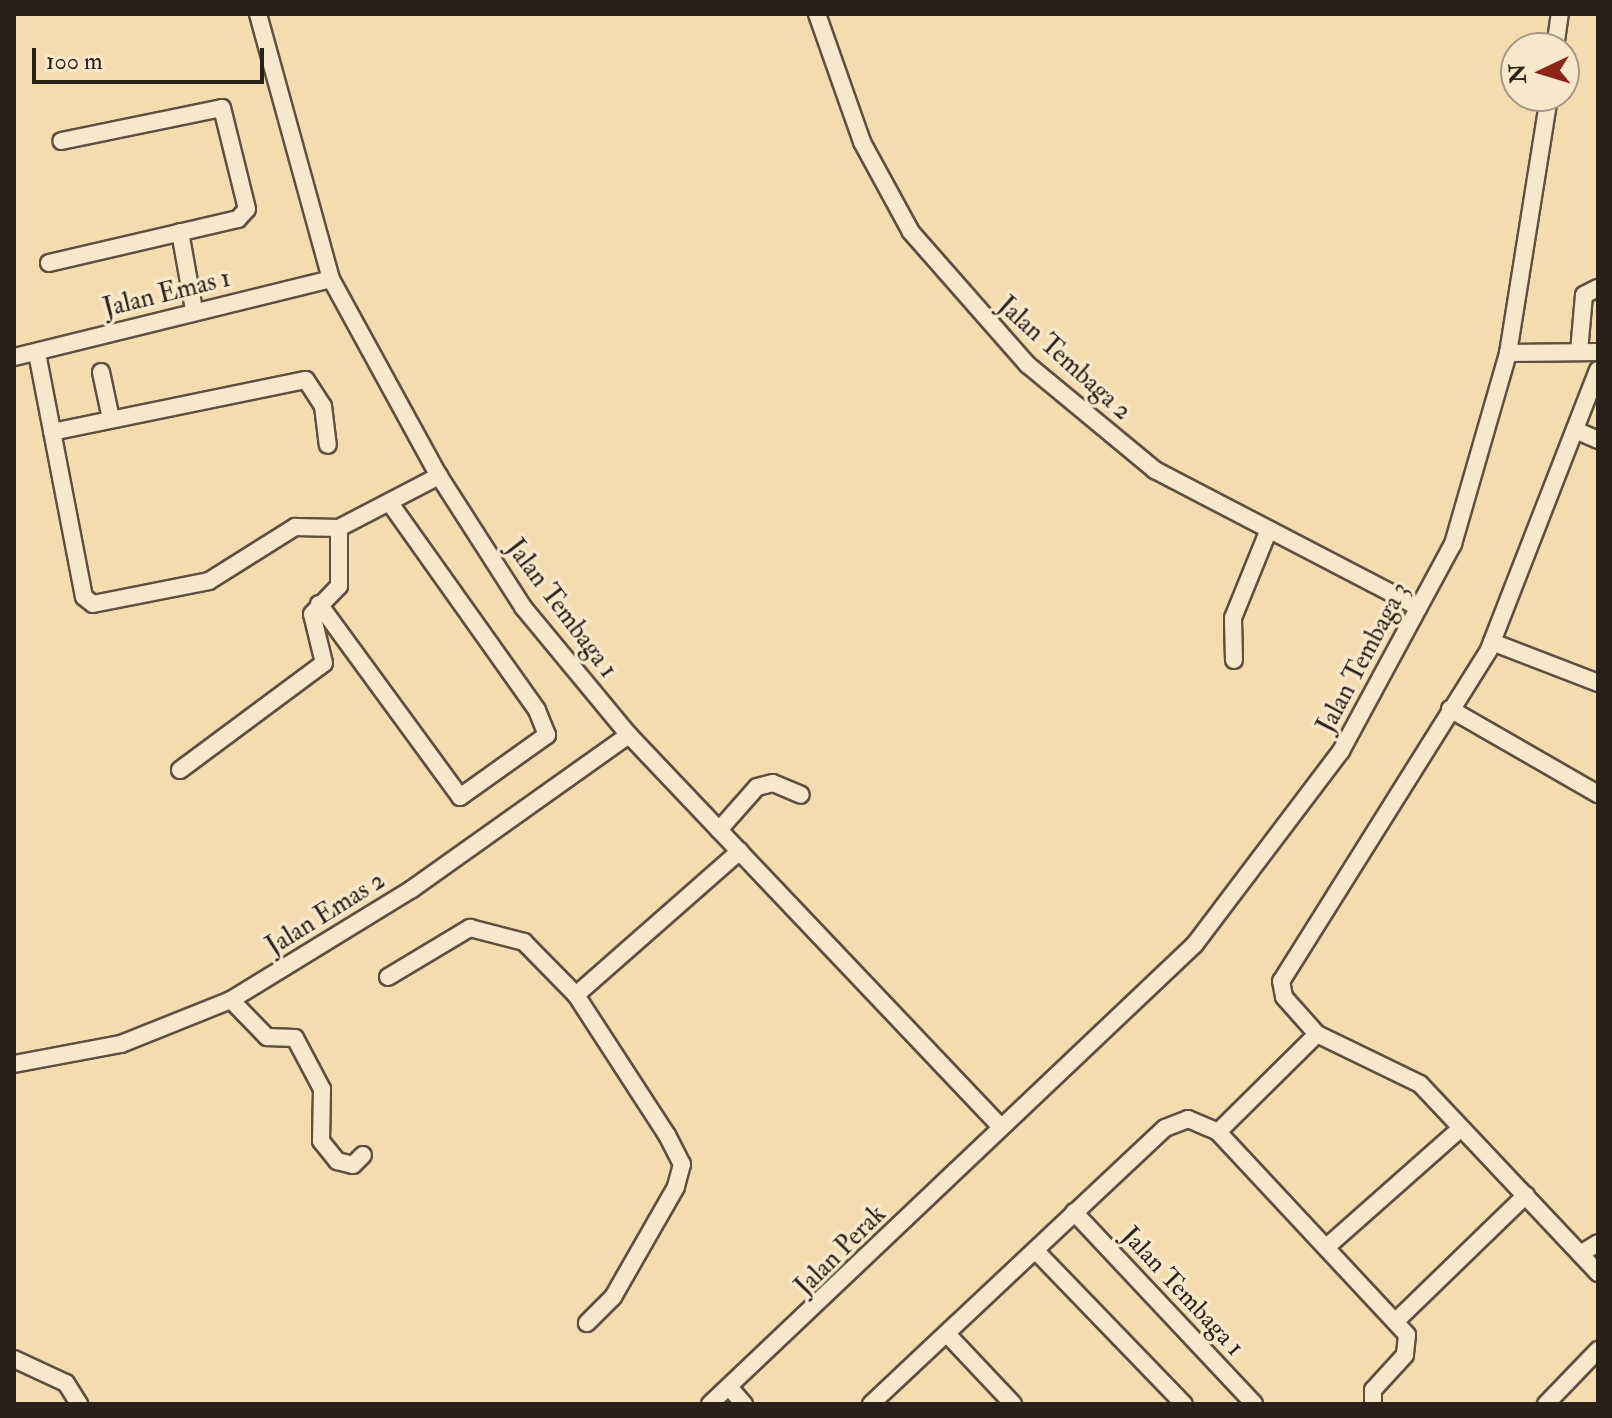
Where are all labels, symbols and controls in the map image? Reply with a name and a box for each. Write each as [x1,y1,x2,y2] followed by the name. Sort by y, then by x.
[36,32,268,82] scale bar
[1500,32,1580,112] north arrow
[46,46,103,77] text: 100 m
[1503,63,1533,84] text: N
[100,263,234,325] street label: Jalan Emas 1
[991,291,1137,427] street label: Jalan Tembaga 2
[499,534,623,684] street label: Jalan Tembaga 1
[1311,577,1417,739] street label: Jalan Tembaga 3
[261,865,391,963] street label: Jalan Emas 2
[789,1199,893,1303] street label: Jalan Perak
[1114,1221,1250,1363] street label: Jalan Tembaga 1

